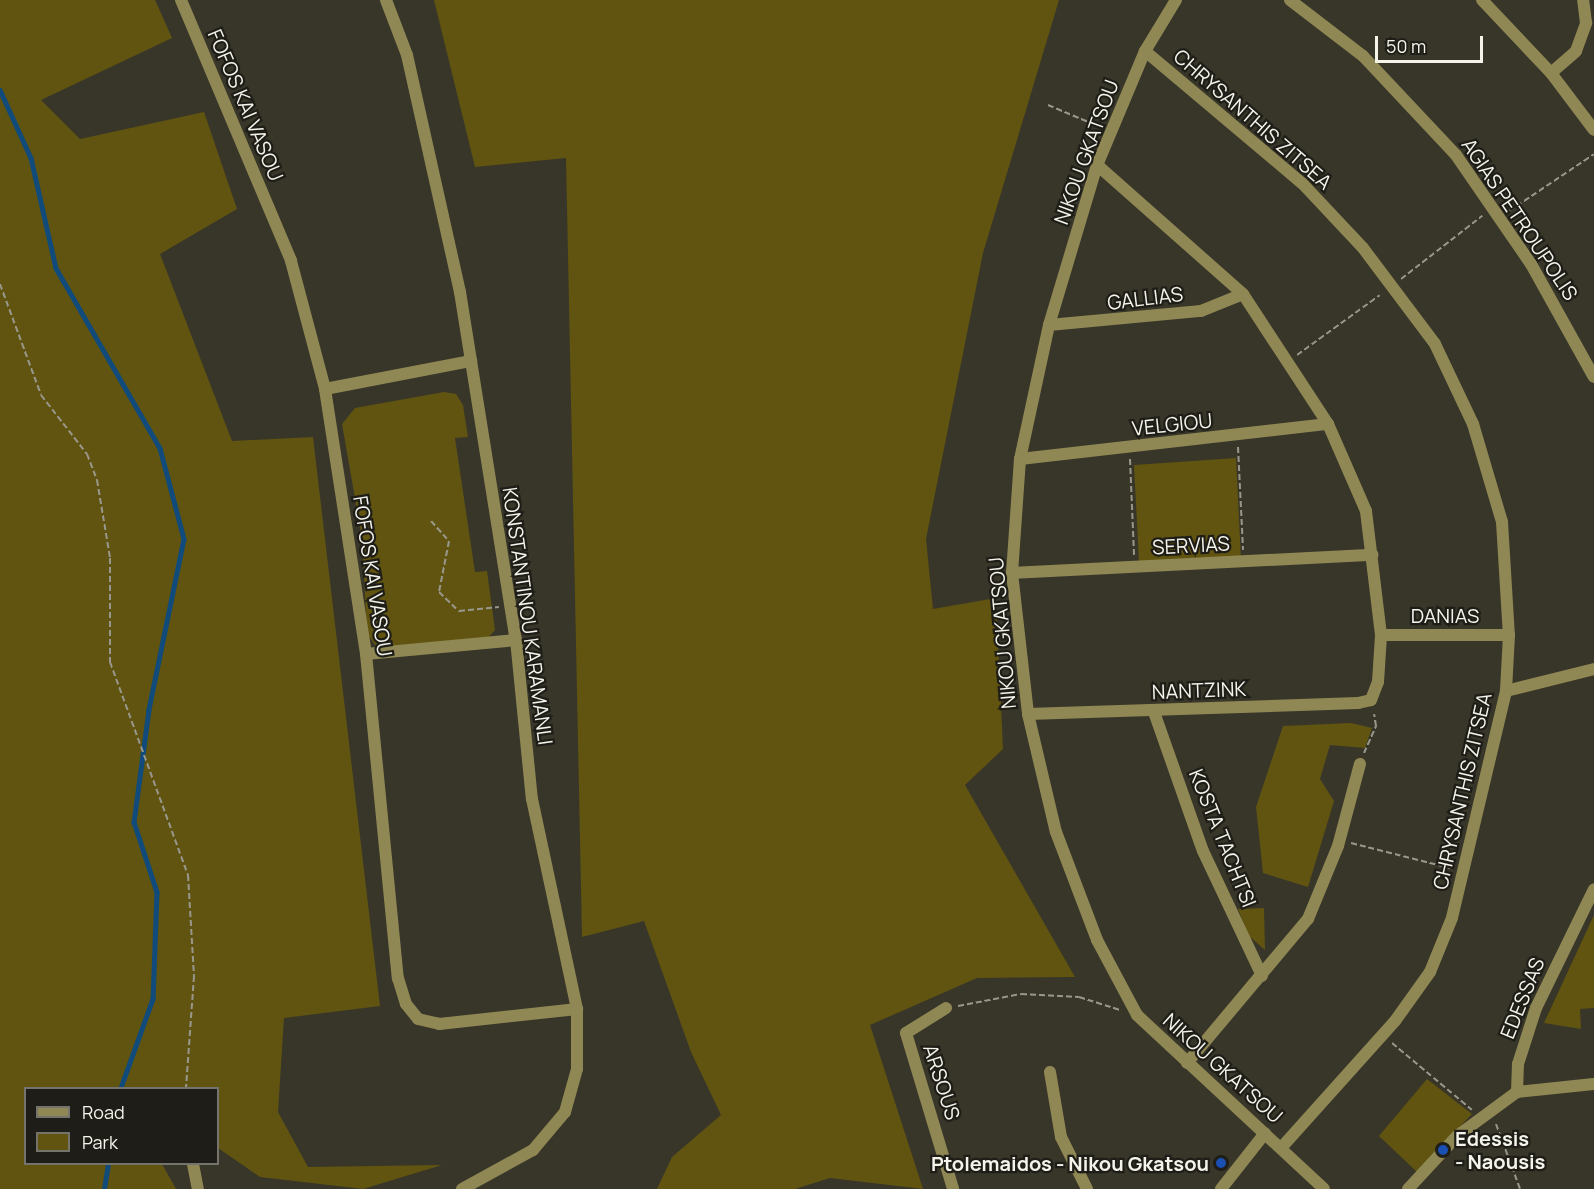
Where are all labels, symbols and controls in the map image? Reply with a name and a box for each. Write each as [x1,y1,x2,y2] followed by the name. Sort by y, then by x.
[1378,24,1486,62] scale bar
[203,26,289,184] street label: FOFOS KAI VASOU
[1386,34,1426,58] text: 50 m
[1169,44,1337,194] street label: CHRYSANTHIS ZITSEA
[1049,76,1123,228] street label: NIKOU GKATSOU
[1457,134,1583,304] street label: AGIAS PETROUPOLIS
[1106,281,1184,315] street label: GALLIAS
[1131,408,1213,440] street label: VELGIOU
[498,485,558,747] street label: KONSTANTINOU KARAMANLI
[348,494,398,658] street label: FOFOS KAI VASOU
[1152,531,1230,559] street label: SERVIAS
[983,556,1021,710] street label: NIKOU GKATSOU
[1411,603,1479,627] street label: DANIAS
[1151,676,1247,704] street label: NANTZINK
[1428,690,1496,892] street label: CHRYSANTHIS ZITSEA
[1184,765,1262,911] street label: KOSTA TACHTSI
[1495,954,1549,1042] street label: EDESSAS
[1158,1008,1288,1128] street label: NIKOU GKATSOU
[919,1041,965,1123] street label: ARSOUS
[24,1087,219,1165] legend
[82,1100,125,1124] text: Road
[1455,1126,1545,1173] place label: Edessis - Naousis
[82,1130,118,1154] text: Park
[1436,1143,1450,1157] marker: Edessis - Naousis
[931,1151,1209,1175] place label: Ptolemaidos - Nikou Gkatsou
[1214,1156,1228,1170] marker: Ptolemaidos - Nikou Gkatsou

